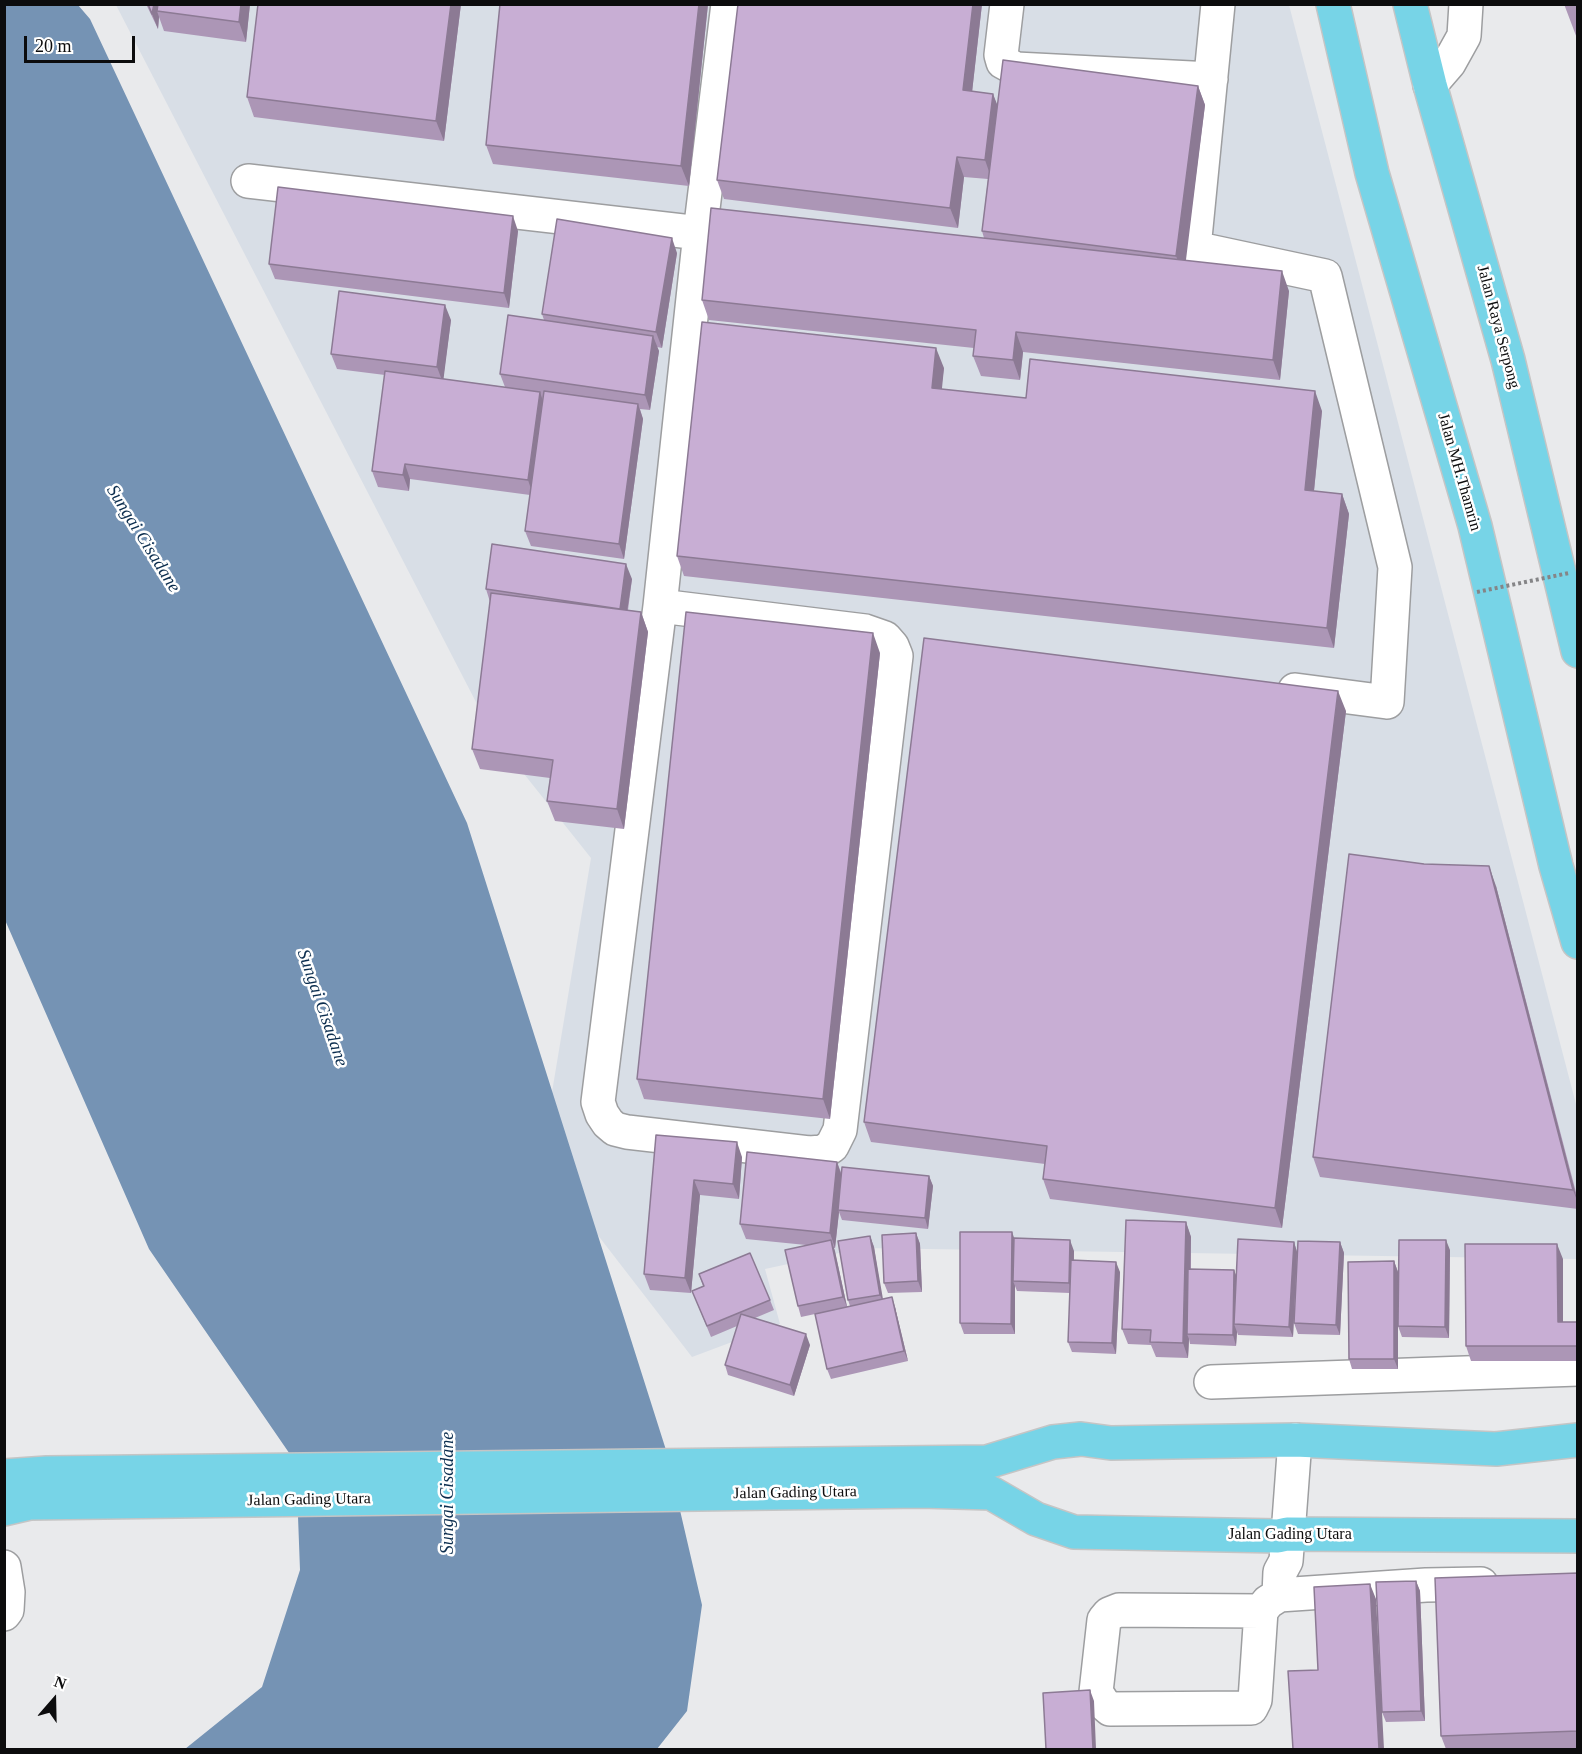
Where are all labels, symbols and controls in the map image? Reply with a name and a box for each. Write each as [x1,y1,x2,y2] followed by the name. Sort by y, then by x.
[27,24,138,62] scale bar
[35,36,72,56] text: 20 m
[1472,263,1524,391] street label: Jalan Raya Serpong
[1433,411,1485,533] street label: Jalan MH.Thamrin
[101,481,185,597] water label: Sungai Cisadane
[292,947,352,1069] water label: Sungai Cisadane
[437,1432,459,1554] water label: Sungai Cisadane
[733,1482,857,1504] street label: Jalan Gading Utara
[247,1489,371,1511] street label: Jalan Gading Utara
[1228,1525,1352,1545] street label: Jalan Gading Utara
[24,1670,84,1730] north arrow
[52,1673,69,1693] text: N

